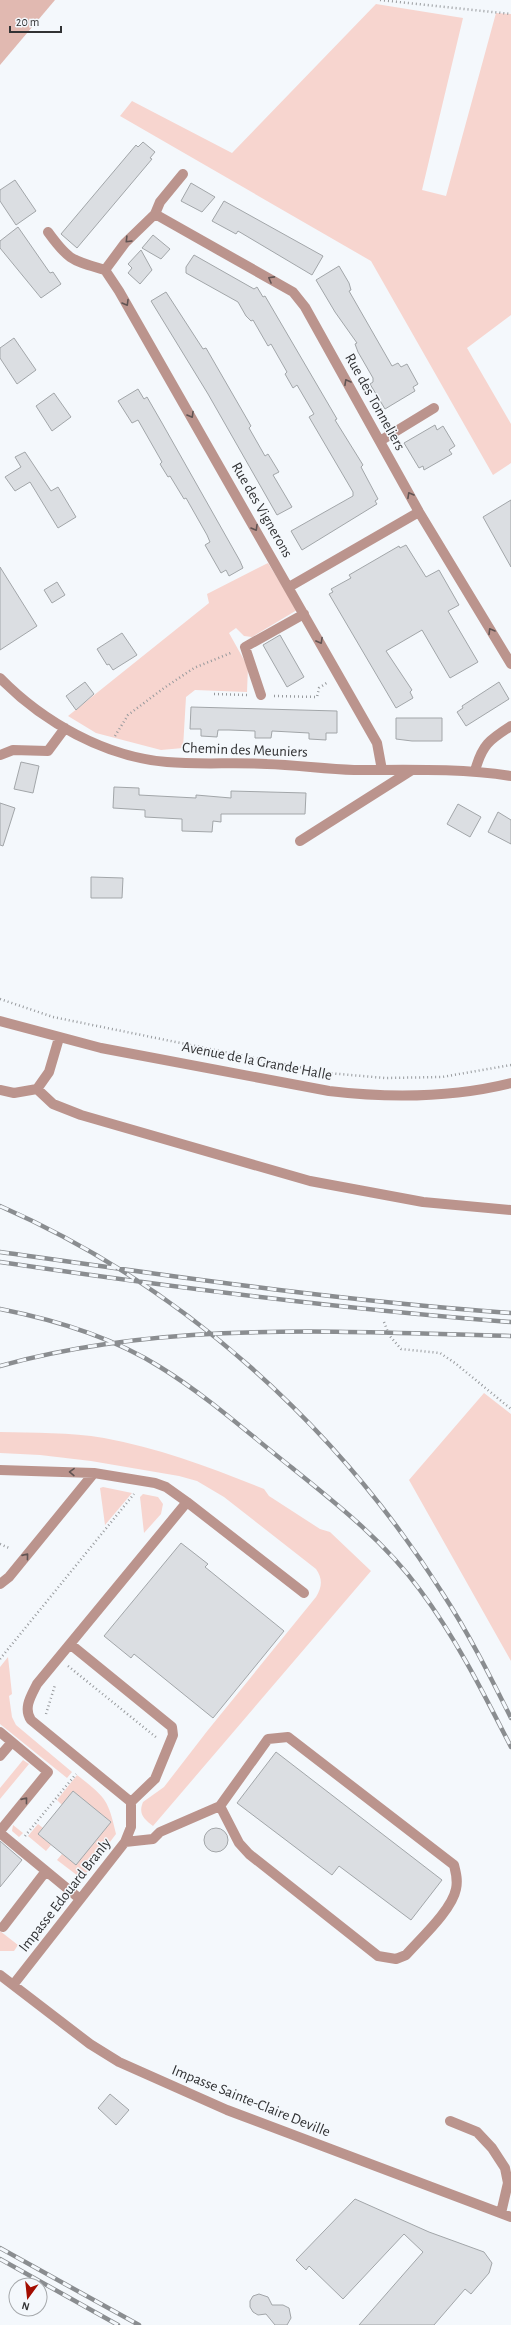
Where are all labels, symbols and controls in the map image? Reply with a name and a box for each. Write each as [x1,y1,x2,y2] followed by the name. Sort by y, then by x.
[10,8,61,34] scale bar
[16,16,39,28] text: 20 m
[125,235,133,243] one-way arrow
[268,277,275,284] one-way arrow
[122,299,129,306] one-way arrow
[342,351,408,453] street label: Rue des Tonneliers
[344,379,351,386] one-way arrow
[186,411,193,419] one-way arrow
[229,460,295,560] street label: Rue des Vignerons
[407,492,414,499] one-way arrow
[251,524,258,531] one-way arrow
[488,628,495,635] one-way arrow
[315,637,322,644] one-way arrow
[182,740,308,760] street label: Chemin des Meuniers
[181,1039,333,1083] street label: Avenue de la Grande Halle
[69,1468,75,1476] one-way arrow
[22,1553,29,1560] one-way arrow
[20,1798,27,1805] one-way arrow
[16,1835,114,1955] street label: Impasse Edouard Branly
[170,2062,332,2140] street label: Impasse Sainte-Claire Deville
[8,2277,48,2317] north arrow
[20,2300,31,2312] text: N

